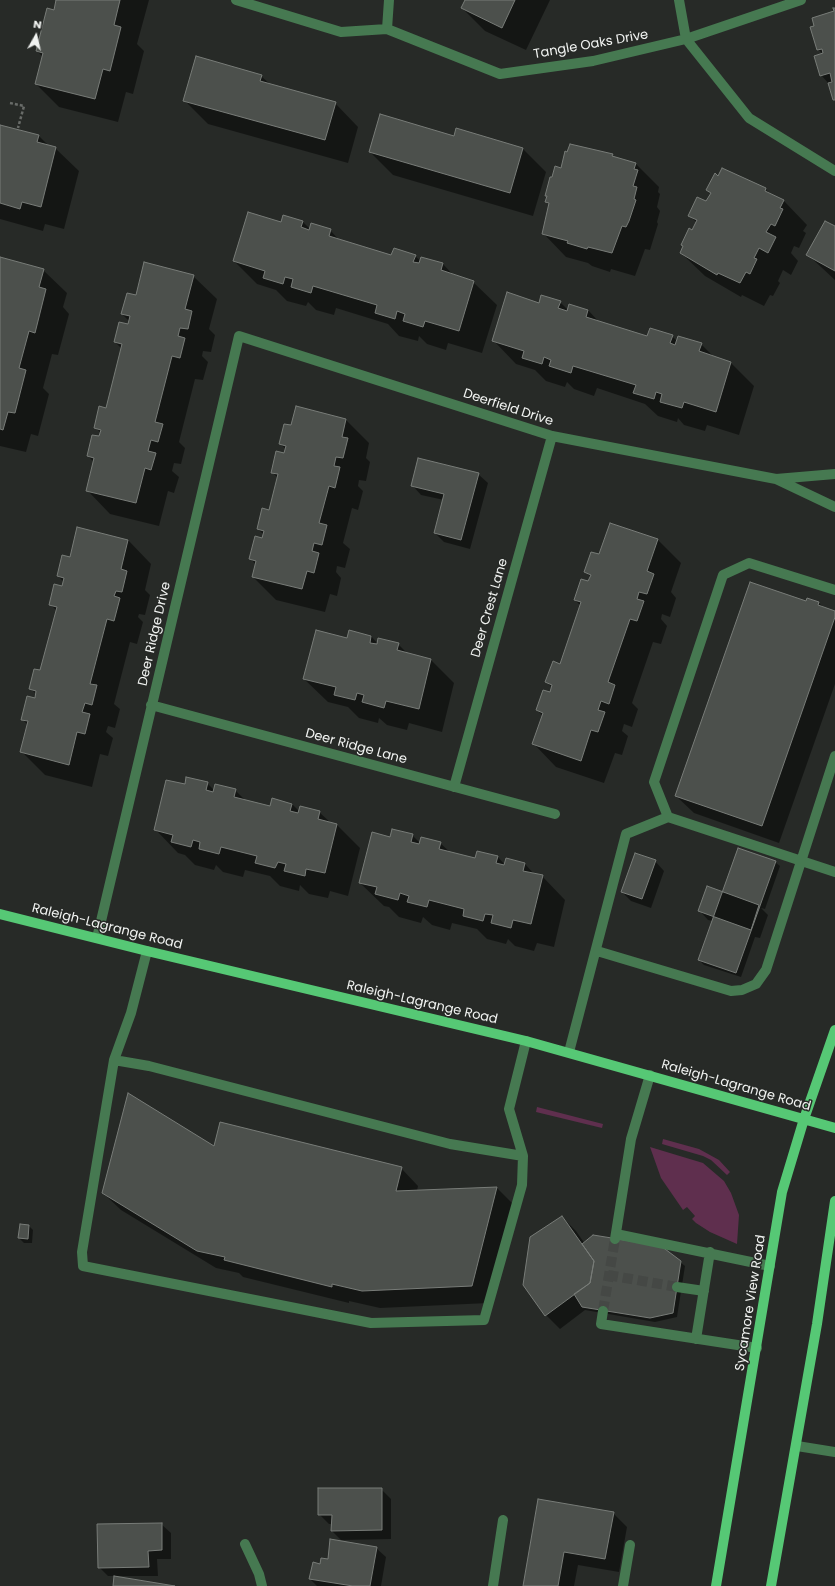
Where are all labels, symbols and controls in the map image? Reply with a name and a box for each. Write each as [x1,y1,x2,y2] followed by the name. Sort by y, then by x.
[16,16,56,56] north arrow
[32,16,43,33] text: N
[532,27,650,63] street label: Tangle Oaks Drive
[461,386,555,430] street label: Deerfield Drive
[468,557,512,659] street label: Deer Crest Lane
[135,580,175,688] street label: Deer Ridge Drive
[303,726,409,768] street label: Deer Ridge Lane
[30,901,184,953] street label: Raleigh-Lagrange Road
[345,978,499,1028] street label: Raleigh-Lagrange Road
[660,1057,812,1115] street label: Raleigh-Lagrange Road
[733,1234,769,1372] street label: Sycamore View Road

